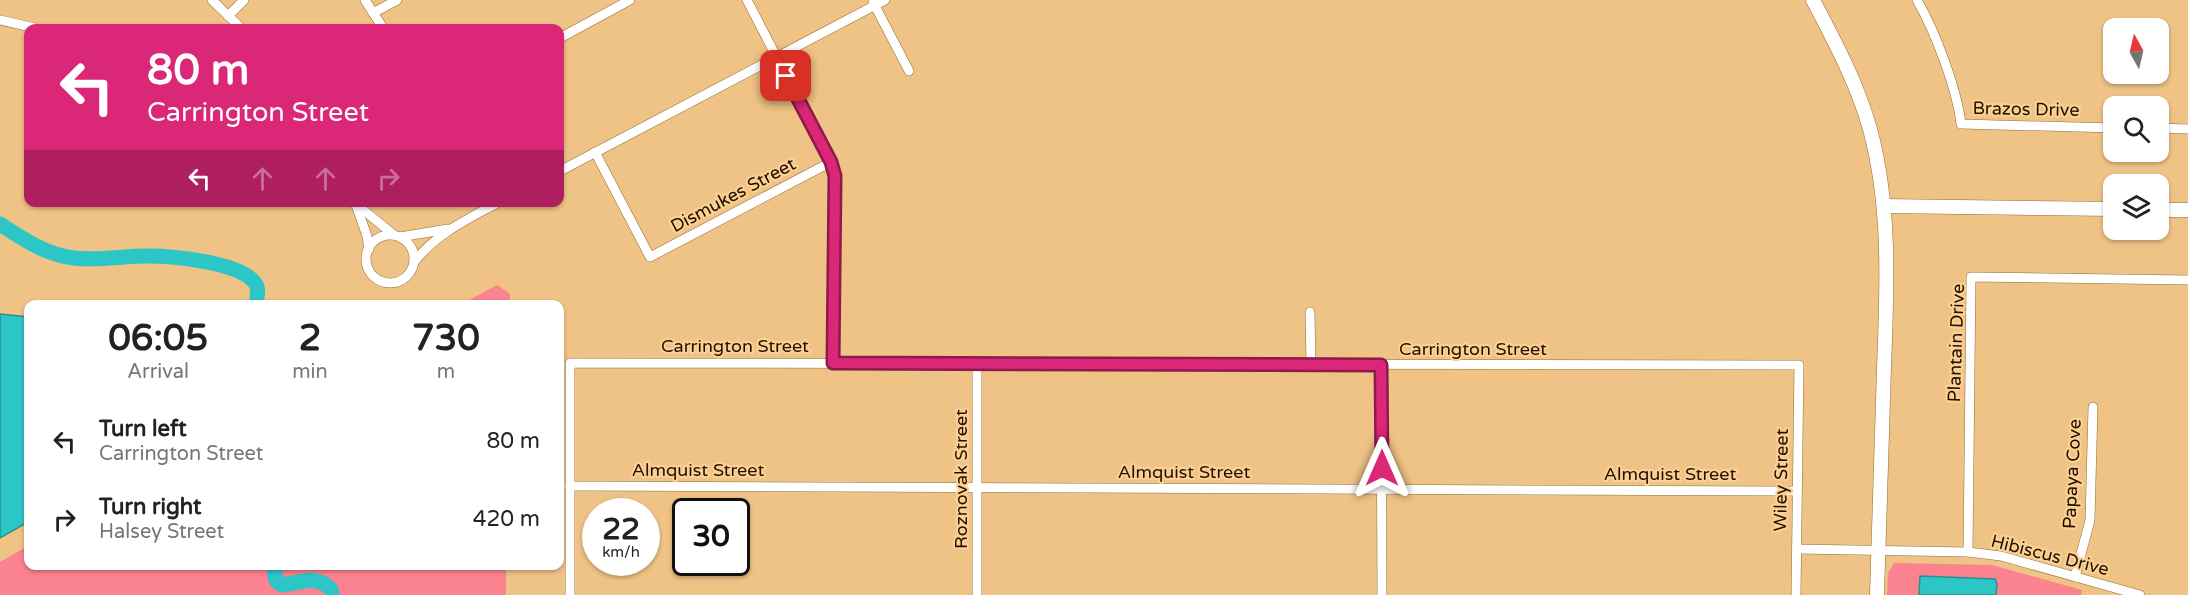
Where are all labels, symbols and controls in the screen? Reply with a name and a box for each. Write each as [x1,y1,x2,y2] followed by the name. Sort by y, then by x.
[2103,18,2169,84] north arrow
[2103,18,2169,240] map controls
[147,45,249,96] text: 80 m
[48,48,126,126] icon: left
[760,50,811,101] pin
[769,59,802,92] icon: arrive
[147,96,369,129] text: Carrington Street
[2103,96,2169,162] button: search
[1972,97,2080,121] street label: Brazos Drive
[667,153,799,237] street label: Dismukes Street
[183,162,216,195] icon: left
[246,162,279,195] icon: ahead
[309,162,342,195] icon: ahead
[372,162,405,195] icon: right
[2103,174,2169,240] button: layers
[1943,283,1969,403] street label: Plantain Drive
[108,317,208,360] text: 06:05
[299,317,321,360] text: 2
[412,317,480,360] text: 730
[661,335,809,357] street label: Carrington Street
[1399,338,1547,360] street label: Carrington Street
[127,360,189,384] text: Arrival
[292,360,328,384] text: min
[437,360,455,384] text: m
[950,409,972,549] street label: Roznovak Street
[99,416,187,442] text: Turn left
[2058,418,2086,530] street label: Papaya Cove
[48,425,81,458] icon: left
[486,428,540,454] text: 80 m
[1769,428,1793,532] street label: Wiley Street
[1350,436,1414,500] position arrow
[99,442,263,466] text: Carrington Street
[632,459,764,481] street label: Almquist Street
[1118,461,1250,483] street label: Almquist Street
[1604,463,1736,485] street label: Almquist Street
[99,494,201,520] text: Turn right
[672,498,750,576] speed limit sign: 30
[48,503,81,536] icon: right
[473,506,540,532] text: 420 m
[602,511,640,548] text: 22
[99,520,224,544] text: Halsey Street
[1989,530,2111,580] street label: Hibiscus Drive
[602,543,640,561] text: km/h

